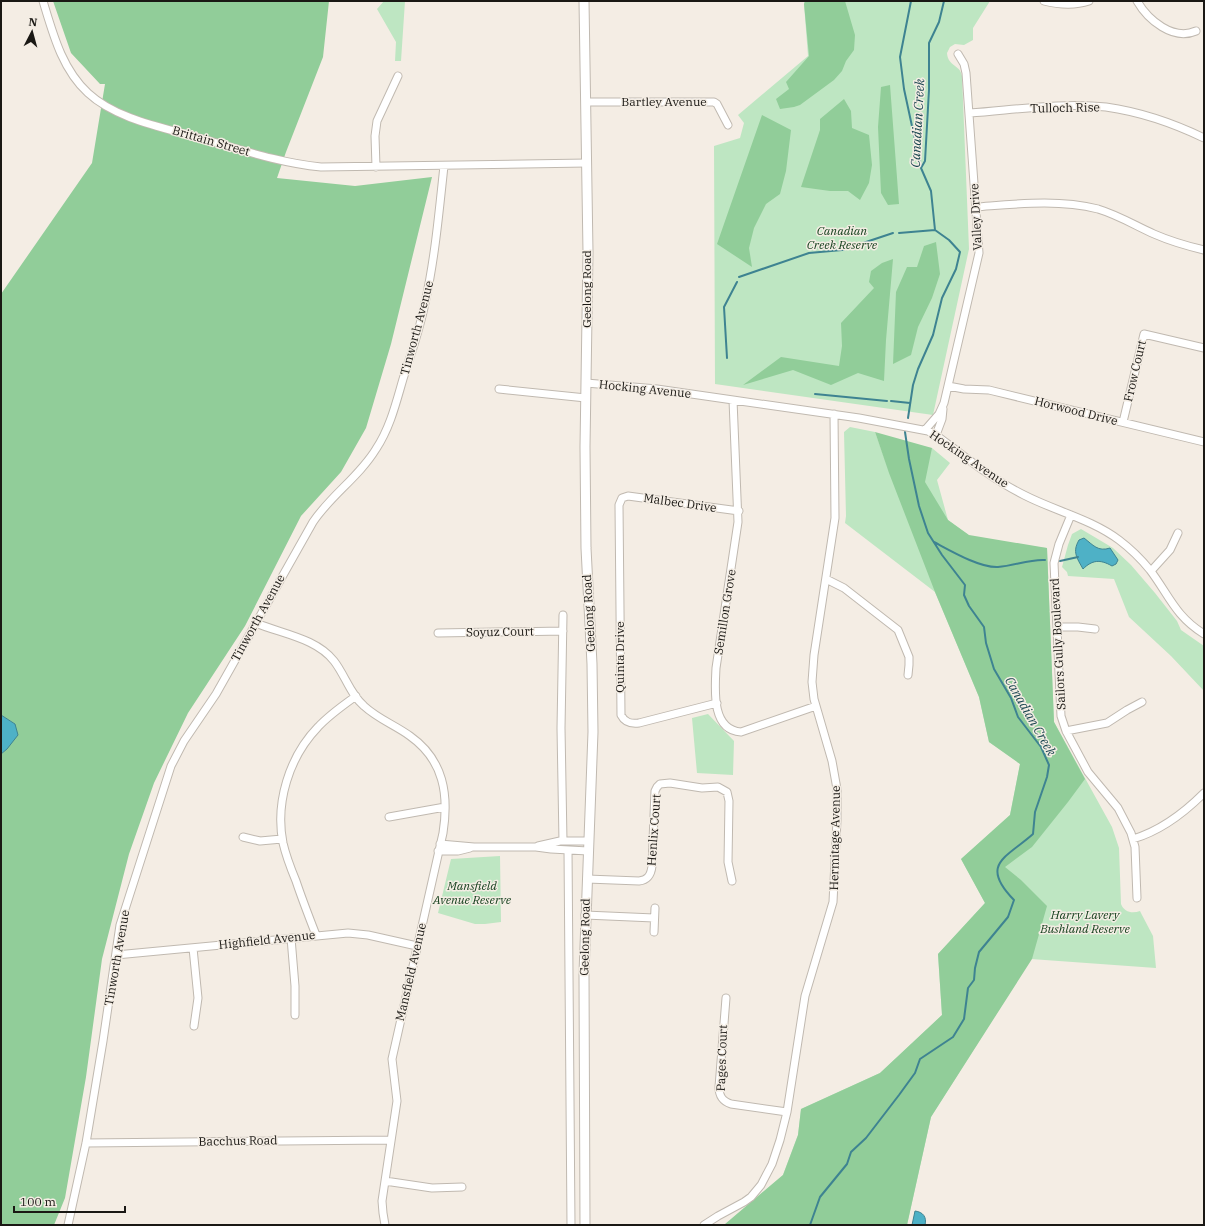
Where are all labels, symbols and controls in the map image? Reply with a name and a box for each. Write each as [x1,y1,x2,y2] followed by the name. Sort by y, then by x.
[12,12,52,52] north arrow
[28,15,38,30] text: N
[907,78,928,168] water label: Canadian Creek
[621,94,707,109] street label: Bartley Avenue
[1030,99,1100,116] street label: Tulloch Rise
[171,122,252,159] street label: Brittain Street
[966,183,985,251] street label: Valley Drive
[807,223,878,252] park label: Canadian Creek Reserve
[579,250,594,328] street label: Geelong Road
[397,279,436,377] street label: Tinworth Avenue
[1120,339,1149,403] street label: Frow Court
[598,376,692,401] street label: Hocking Avenue
[1033,393,1119,428] street label: Horwood Drive
[927,427,1012,491] street label: Hocking Avenue
[643,490,718,515] street label: Malbec Drive
[710,568,739,656] street label: Semillon Grove
[227,572,288,664] street label: Tinworth Avenue
[579,574,598,652] street label: Geelong Road
[1047,578,1068,710] street label: Sailors Gully Boulevard
[612,621,627,693] street label: Quinta Drive
[466,623,534,640] street label: Soyuz Court
[1001,674,1060,759] water label: Canadian Creek
[826,785,843,891] street label: Hermitage Avenue
[644,794,663,866] street label: Henlix Court
[432,878,512,907] park label: Mansfield Avenue Reserve
[576,898,593,976] street label: Geelong Road
[1039,907,1130,936] park label: Harry Lavery Bushland Reserve
[101,909,132,1007] street label: Tinworth Avenue
[392,921,429,1022] street label: Mansfield Avenue
[218,927,316,952] street label: Highfield Avenue
[713,1024,730,1092] street label: Pages Court
[198,1132,278,1149] street label: Bacchus Road
[14,1188,125,1214] scale bar
[20,1194,56,1209] text: 100 m

